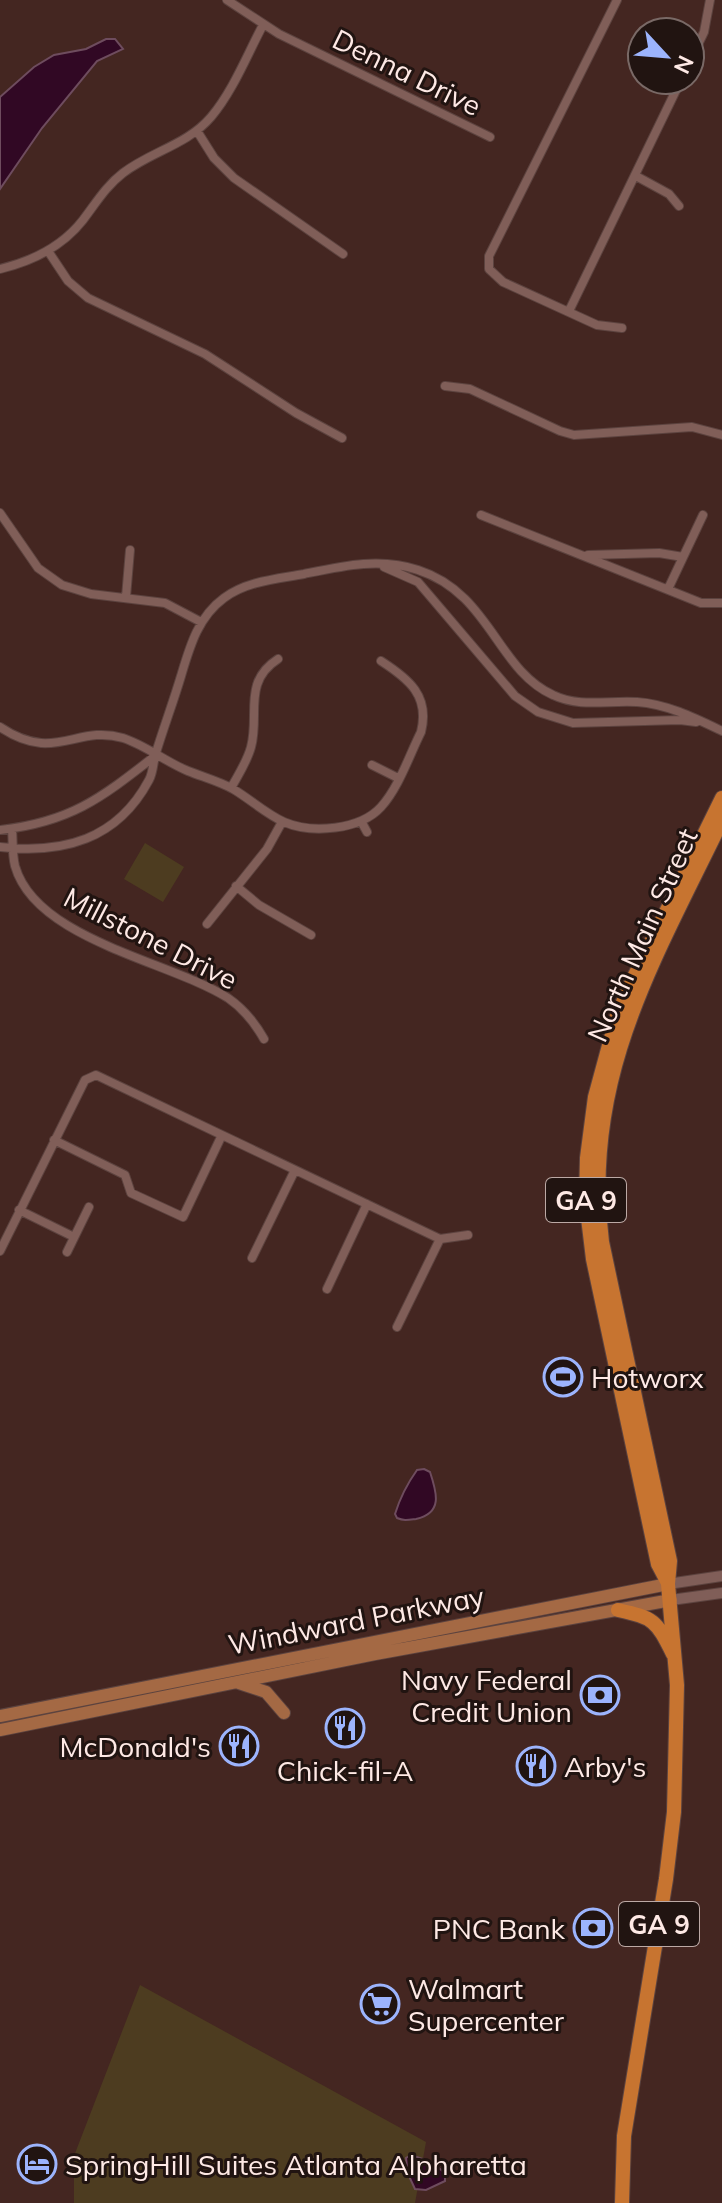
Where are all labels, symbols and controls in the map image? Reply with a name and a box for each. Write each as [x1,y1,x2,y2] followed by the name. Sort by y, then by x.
[626,16,706,96] north arrow
[327,21,487,123] street label: Denna Drive
[668,51,700,78] text: N
[579,823,705,1047] street label: North Main Street
[58,879,244,997] street label: Millstone Drive
[546,1178,626,1222] road number: GA 9
[542,1356,584,1398] sports icon: Hotworx
[591,1360,704,1395] place label: Hotworx
[225,1578,487,1662] street label: Windward Parkway
[401,1662,572,1729] place label: Navy Federal Credit Union
[579,1674,621,1716] bank icon: Navy Federal Credit Union
[324,1707,366,1749] restaurant icon: Chick-fil-A
[218,1725,260,1767] restaurant icon: McDonald's
[59,1729,211,1764] place label: McDonald's
[515,1745,557,1787] restaurant icon: Arby's
[564,1749,646,1784] place label: Arby's
[277,1753,414,1788] place label: Chick-fil-A
[619,1902,699,1946] road number: GA 9
[572,1907,614,1949] bank icon: PNC Bank
[433,1911,566,1946] place label: PNC Bank
[408,1971,565,2038] place label: Walmart Supercenter
[359,1983,401,2025] supermarket icon: Walmart Supercenter
[16,2143,58,2185] hotel icon: SpringHill Suites Atlanta Alpharetta
[65,2147,527,2182] place label: SpringHill Suites Atlanta Alpharetta

